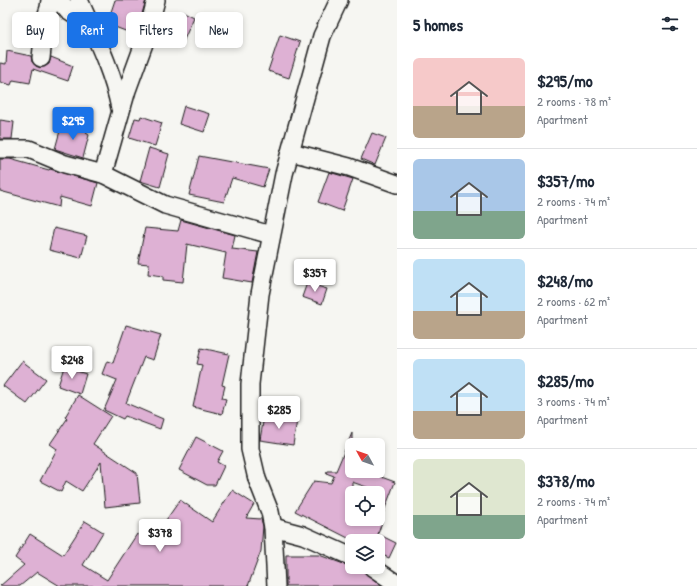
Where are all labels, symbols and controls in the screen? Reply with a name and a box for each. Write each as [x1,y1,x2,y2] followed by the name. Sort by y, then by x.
[12,12,59,48] chip: Buy
[67,12,118,48] chip: Rent
[126,12,187,48] chip: Filters
[195,12,243,48] chip: New
[413,13,463,36] text: 5 homes
[659,13,681,35] icon: filters
[537,69,593,92] text: $295/mo
[445,74,493,122] icon: home
[537,92,611,110] text: 2 rooms · 78 m²
[49,107,97,141] pin: $295
[537,110,588,128] text: Apartment
[62,111,84,129] text: $295
[537,169,594,192] text: $357/mo
[445,175,493,223] icon: home
[537,192,610,210] text: 2 rooms · 74 m²
[537,210,588,228] text: Apartment
[291,259,339,293] pin: $357
[303,263,327,281] text: $357
[537,269,593,292] text: $248/mo
[445,275,493,323] icon: home
[537,292,610,310] text: 2 rooms · 62 m²
[537,310,588,328] text: Apartment
[48,346,96,380] pin: $248
[60,350,84,368] text: $248
[537,369,594,392] text: $285/mo
[445,375,493,423] icon: home
[537,392,610,410] text: 3 rooms · 74 m²
[255,396,303,430] pin: $285
[267,400,291,418] text: $285
[537,410,588,428] text: Apartment
[345,438,385,478] north arrow
[345,438,385,574] map controls
[537,469,595,492] text: $378/mo
[445,475,493,523] icon: home
[345,486,385,526] button: locate
[537,492,610,510] text: 2 rooms · 74 m²
[537,510,588,528] text: Apartment
[136,519,184,553] pin: $378
[148,523,172,541] text: $378
[345,534,385,574] button: layers

